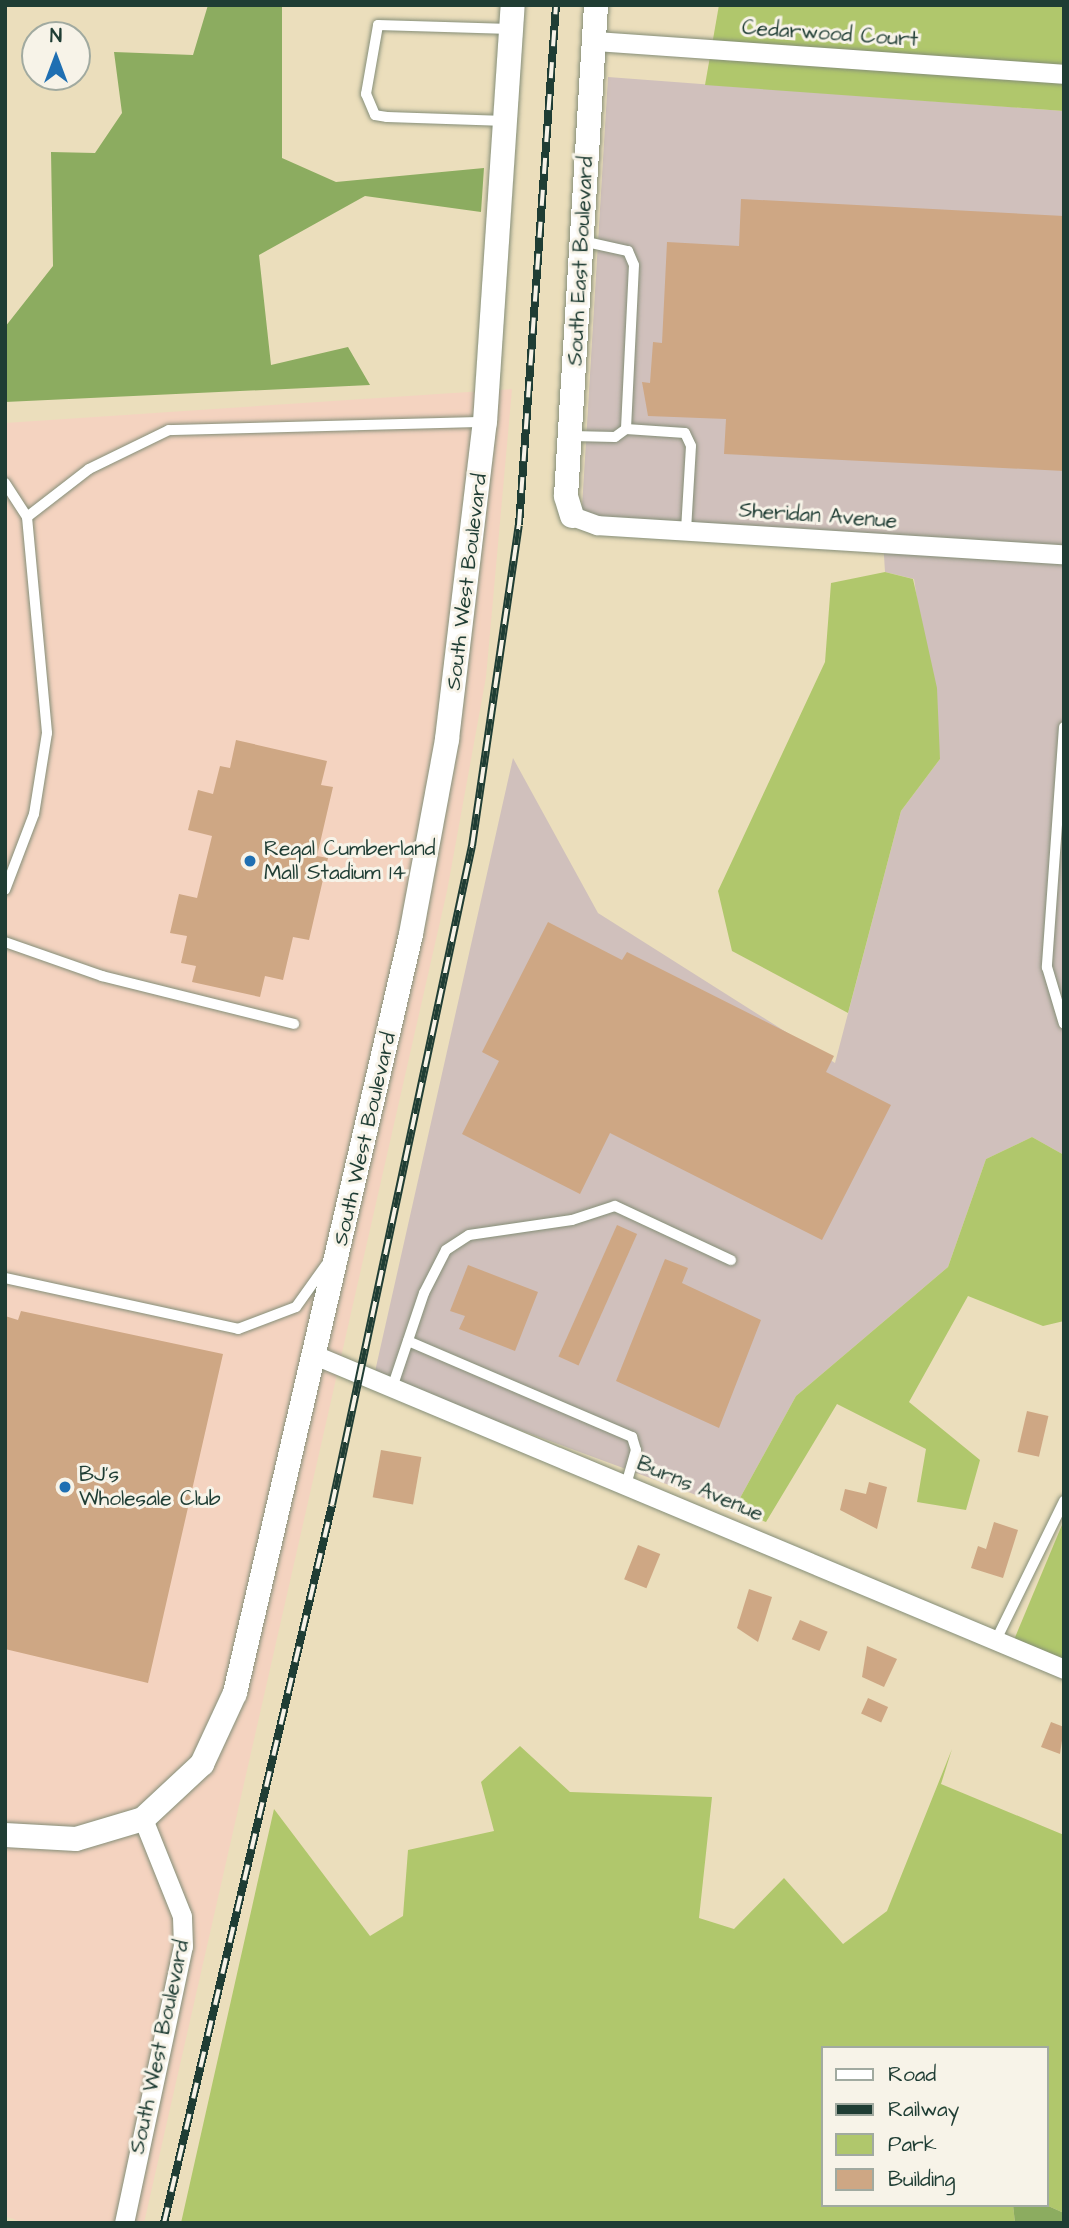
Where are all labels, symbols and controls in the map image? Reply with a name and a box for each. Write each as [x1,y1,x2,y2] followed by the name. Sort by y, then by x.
[741,15,919,53] street label: Cedarwood Court
[21,21,91,91] north arrow
[50,23,62,50] text: N
[563,156,599,366] street label: South East Boulevard
[441,472,493,692] street label: South West Boulevard
[738,498,898,534] street label: Sheridan Avenue
[264,836,435,886] place label: Regal Cumberland Mall Stadium 14
[242,853,258,869] marker: Regal Cumberland Mall Stadium 14
[328,1030,402,1248] street label: South West Boulevard
[633,1451,767,1527] street label: Burns Avenue
[79,1462,221,1512] place label: BJ's Wholesale Club
[57,1479,73,1495] marker: BJ's Wholesale Club
[125,1938,195,2156] street label: South West Boulevard
[820,2046,1048,2207] legend
[888,2060,936,2089] text: Road
[888,2095,959,2124] text: Railway
[888,2130,937,2159] text: Park
[888,2165,955,2194] text: Building

